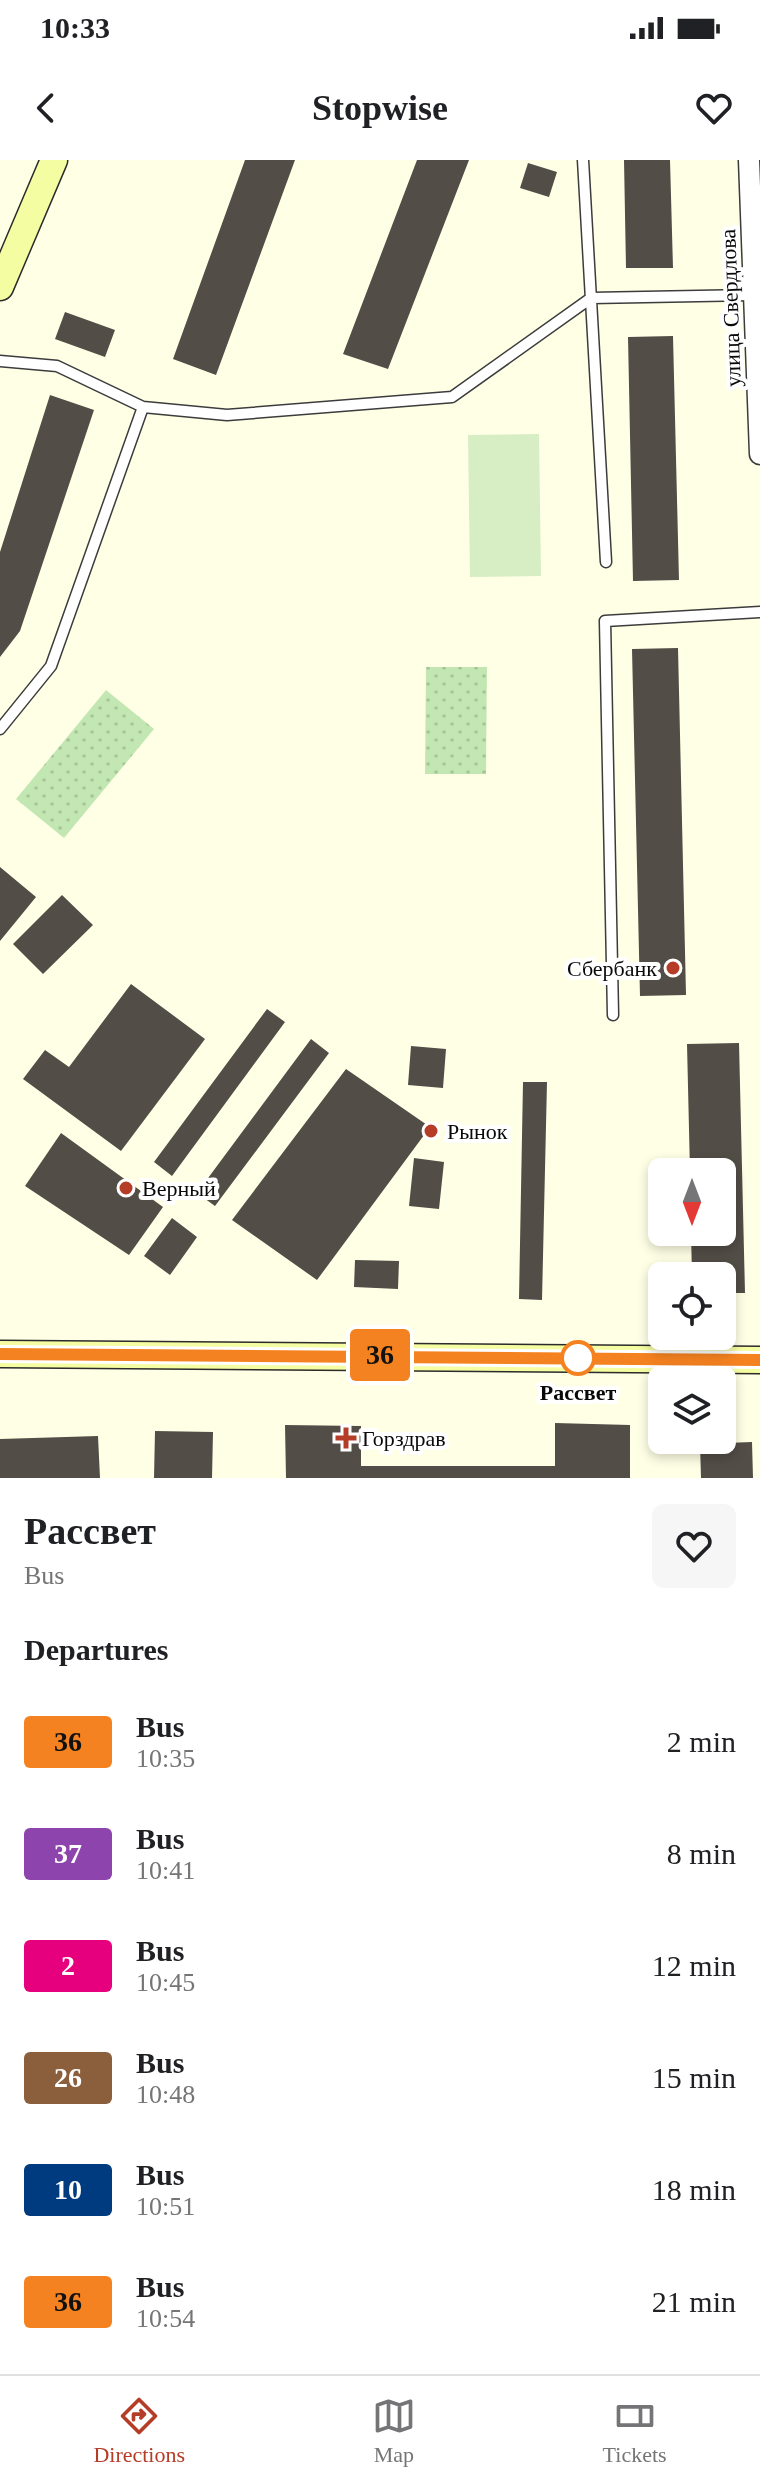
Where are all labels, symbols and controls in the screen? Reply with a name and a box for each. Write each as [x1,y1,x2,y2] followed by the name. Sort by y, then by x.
[40,11,110,44] text: 10:33
[24,86,68,130] icon: back
[692,86,736,130] icon: heart
[312,88,448,128] text: Stopwise
[715,228,746,388] street label: улица Свердлова
[567,956,657,981] place label: Сбербанк
[664,959,682,977] marker: Сбербанк
[447,1119,508,1144] place label: Рынок
[422,1122,440,1140] marker: Рынок
[648,1158,736,1246] north arrow
[648,1158,736,1454] map controls
[142,1176,216,1201] place label: Верный
[117,1179,135,1197] marker: Верный
[648,1262,736,1350] button: locate
[344,1329,416,1381] line badge: 36
[366,1339,394,1370] text: 36
[561,1341,595,1375] marker: Рассвет
[648,1366,736,1454] button: layers
[540,1380,616,1405] place label: Рассвет
[362,1426,446,1451] place label: Горздрав
[337,1429,355,1447] marker: Горздрав
[652,1504,736,1588] button: heart
[24,1510,156,1552] text: Рассвет
[24,1561,64,1590] text: Bus
[24,1633,168,1666] text: Departures
[136,1710,184,1743] text: Bus
[667,1725,736,1758] text: 2 min
[54,1726,82,1757] text: 36
[136,1744,195,1773] text: 10:35
[136,1822,184,1855] text: Bus
[667,1837,736,1870] text: 8 min
[54,1838,82,1869] text: 37
[136,1856,195,1885] text: 10:41
[136,1934,184,1967] text: Bus
[652,1949,736,1982] text: 12 min
[61,1950,75,1981] text: 2
[136,1968,195,1997] text: 10:45
[136,2046,184,2079] text: Bus
[652,2061,736,2094] text: 15 min
[54,2062,82,2093] text: 26
[136,2080,195,2109] text: 10:48
[136,2158,184,2191] text: Bus
[652,2173,736,2206] text: 18 min
[54,2174,82,2205] text: 10
[136,2192,195,2221] text: 10:51
[136,2270,184,2303] text: Bus
[652,2285,736,2318] text: 21 min
[54,2286,82,2317] text: 36
[136,2304,195,2333] text: 10:54
[93,2394,185,2468] tab: Directions
[372,2394,416,2468] tab: Map
[603,2394,667,2468] tab: Tickets

